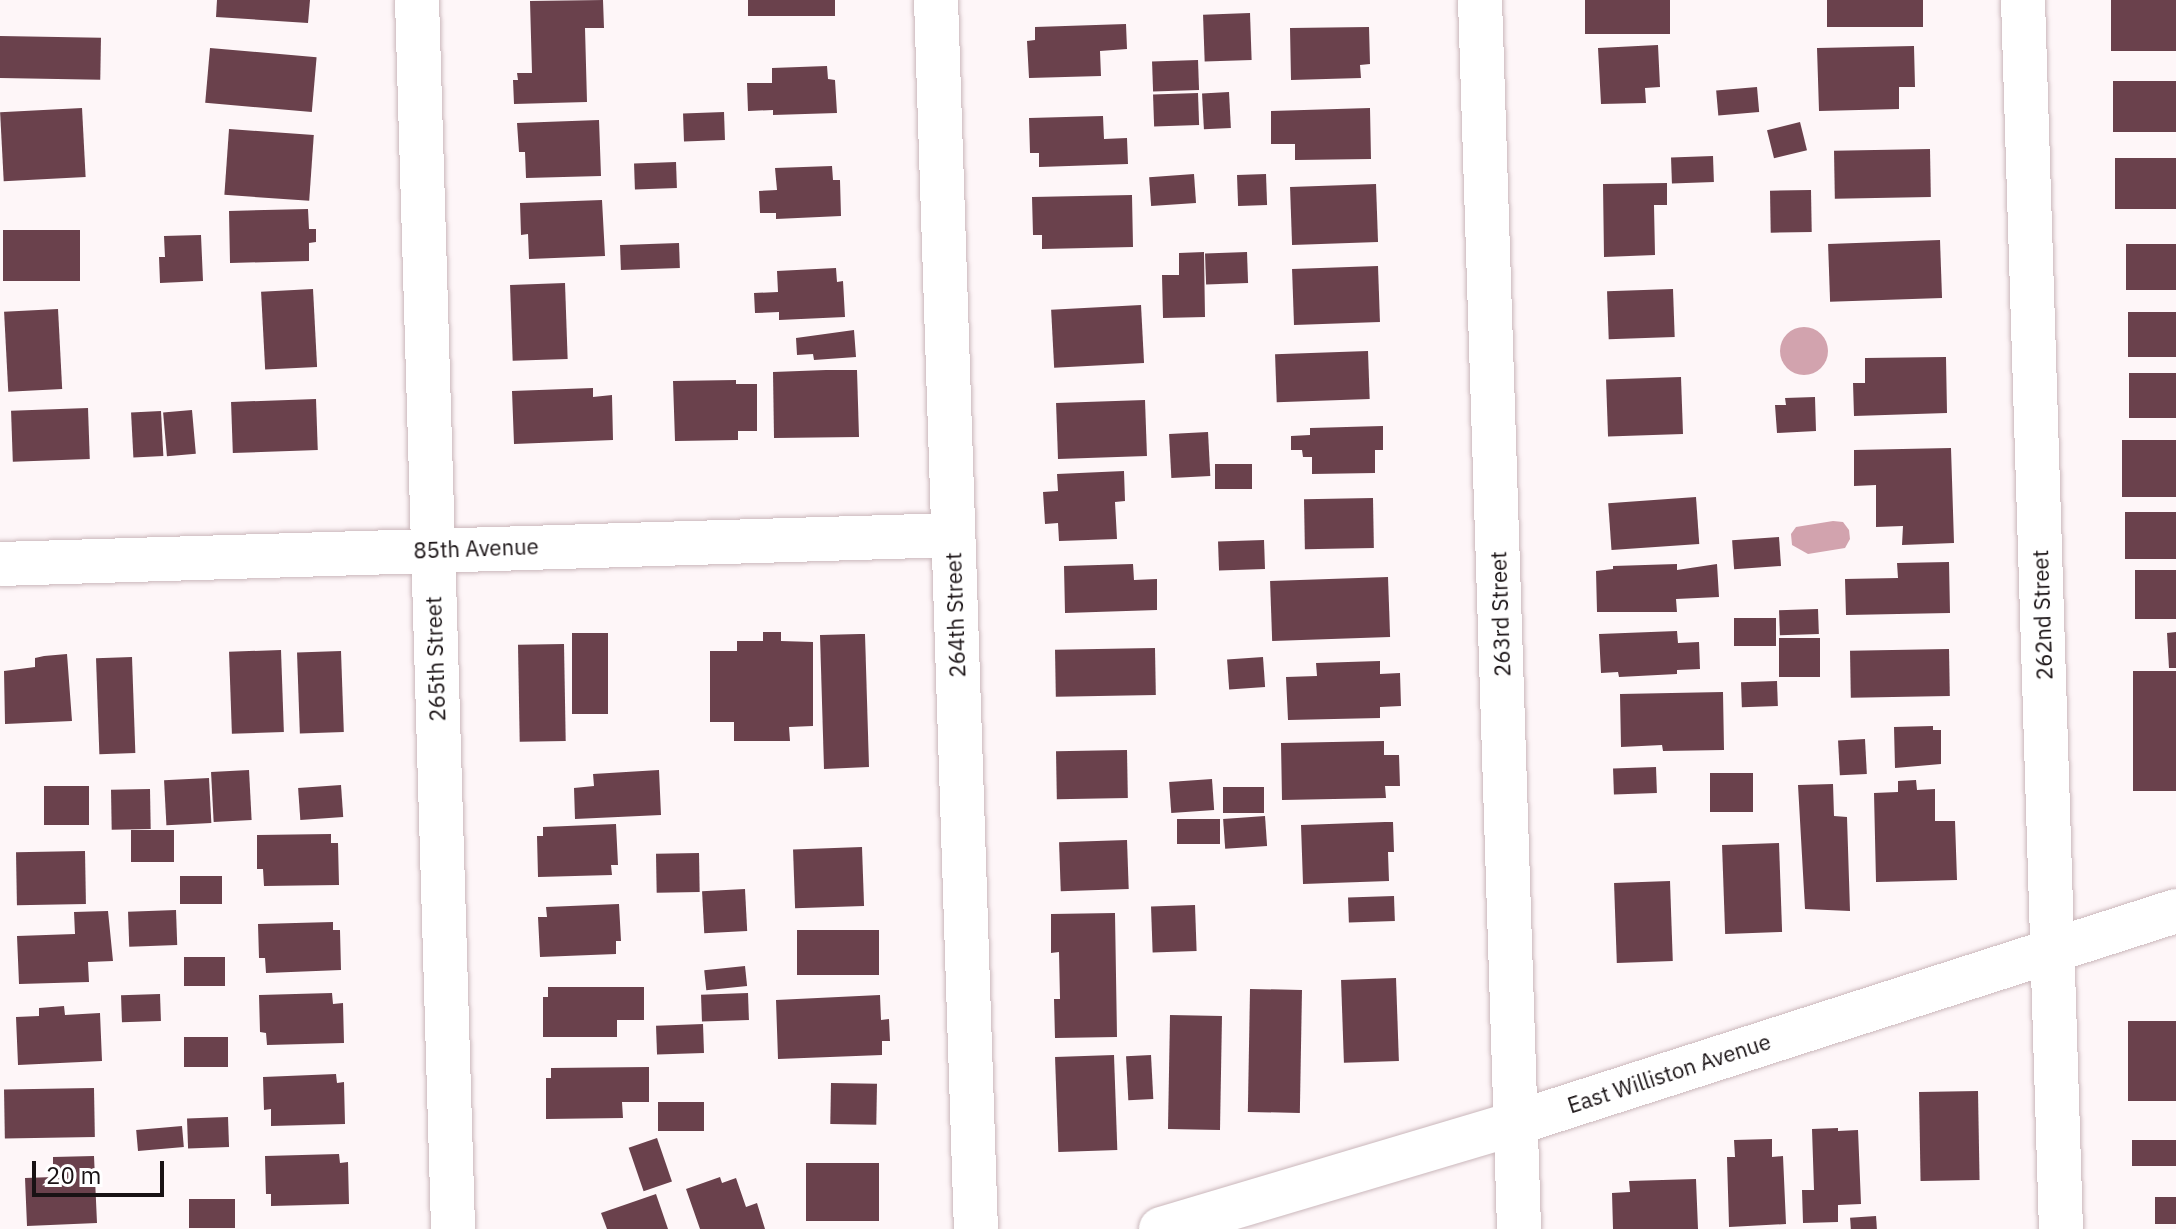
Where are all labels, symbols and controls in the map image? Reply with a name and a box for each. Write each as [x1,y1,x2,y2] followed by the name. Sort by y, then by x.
[413,533,539,563] street label: 85th Avenue
[2027,549,2057,681] street label: 262nd Street
[1485,551,1515,677] street label: 263rd Street
[940,552,970,678] street label: 264th Street
[420,596,450,722] street label: 265th Street
[1564,1028,1774,1118] street label: East Williston Avenue
[36,1145,168,1195] scale bar
[46,1159,101,1191] text: 20 m

